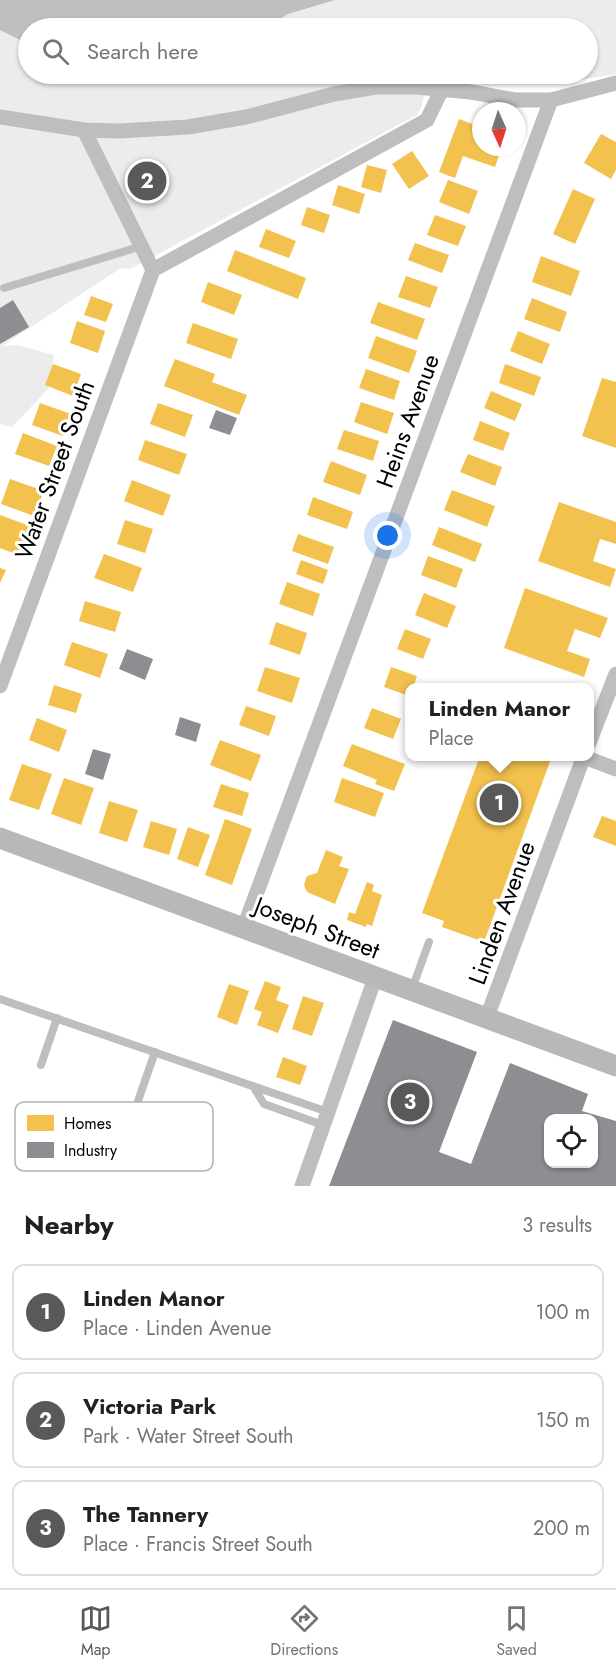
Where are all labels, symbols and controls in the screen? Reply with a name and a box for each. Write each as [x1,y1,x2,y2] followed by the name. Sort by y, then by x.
[18,18,598,84] search box
[39,35,72,68] icon: search
[87,35,198,67] text: Search here
[472,102,526,156] north arrow
[128,158,166,204] pin: 2
[367,349,448,493] street label: Heins Avenue
[6,375,103,564] street label: Water Street South
[373,521,402,550] your location
[405,683,594,761] popup
[429,692,570,724] text: Linden Manor
[429,724,474,753] text: Place
[480,780,518,826] pin: 1
[459,836,544,989] street label: Linden Avenue
[247,887,385,968] street label: Joseph Street
[390,1080,430,1124] pin: 3
[15,1102,213,1171] legend
[64,1112,111,1135] text: Homes
[544,1114,598,1168] map controls
[544,1114,598,1168] button: locate
[64,1139,118,1162] text: Industry
[24,1206,113,1244] text: Nearby
[522,1211,592,1240] text: 3 results
[83,1282,225,1314] text: Linden Manor
[40,1298,51,1327] text: 1
[535,1298,590,1327] text: 100 m
[83,1314,271,1343] text: Place · Linden Avenue
[83,1390,216,1422] text: Victoria Park
[39,1406,52,1435] text: 2
[536,1406,590,1435] text: 150 m
[83,1422,293,1451] text: Park · Water Street South
[83,1498,208,1530] text: The Tannery
[39,1514,52,1543] text: 3
[533,1514,590,1543] text: 200 m
[83,1530,313,1559] text: Place · Francis Street South
[79,1602,112,1661] tab: Map
[270,1602,338,1661] tab: Directions
[496,1602,537,1661] tab: Saved

